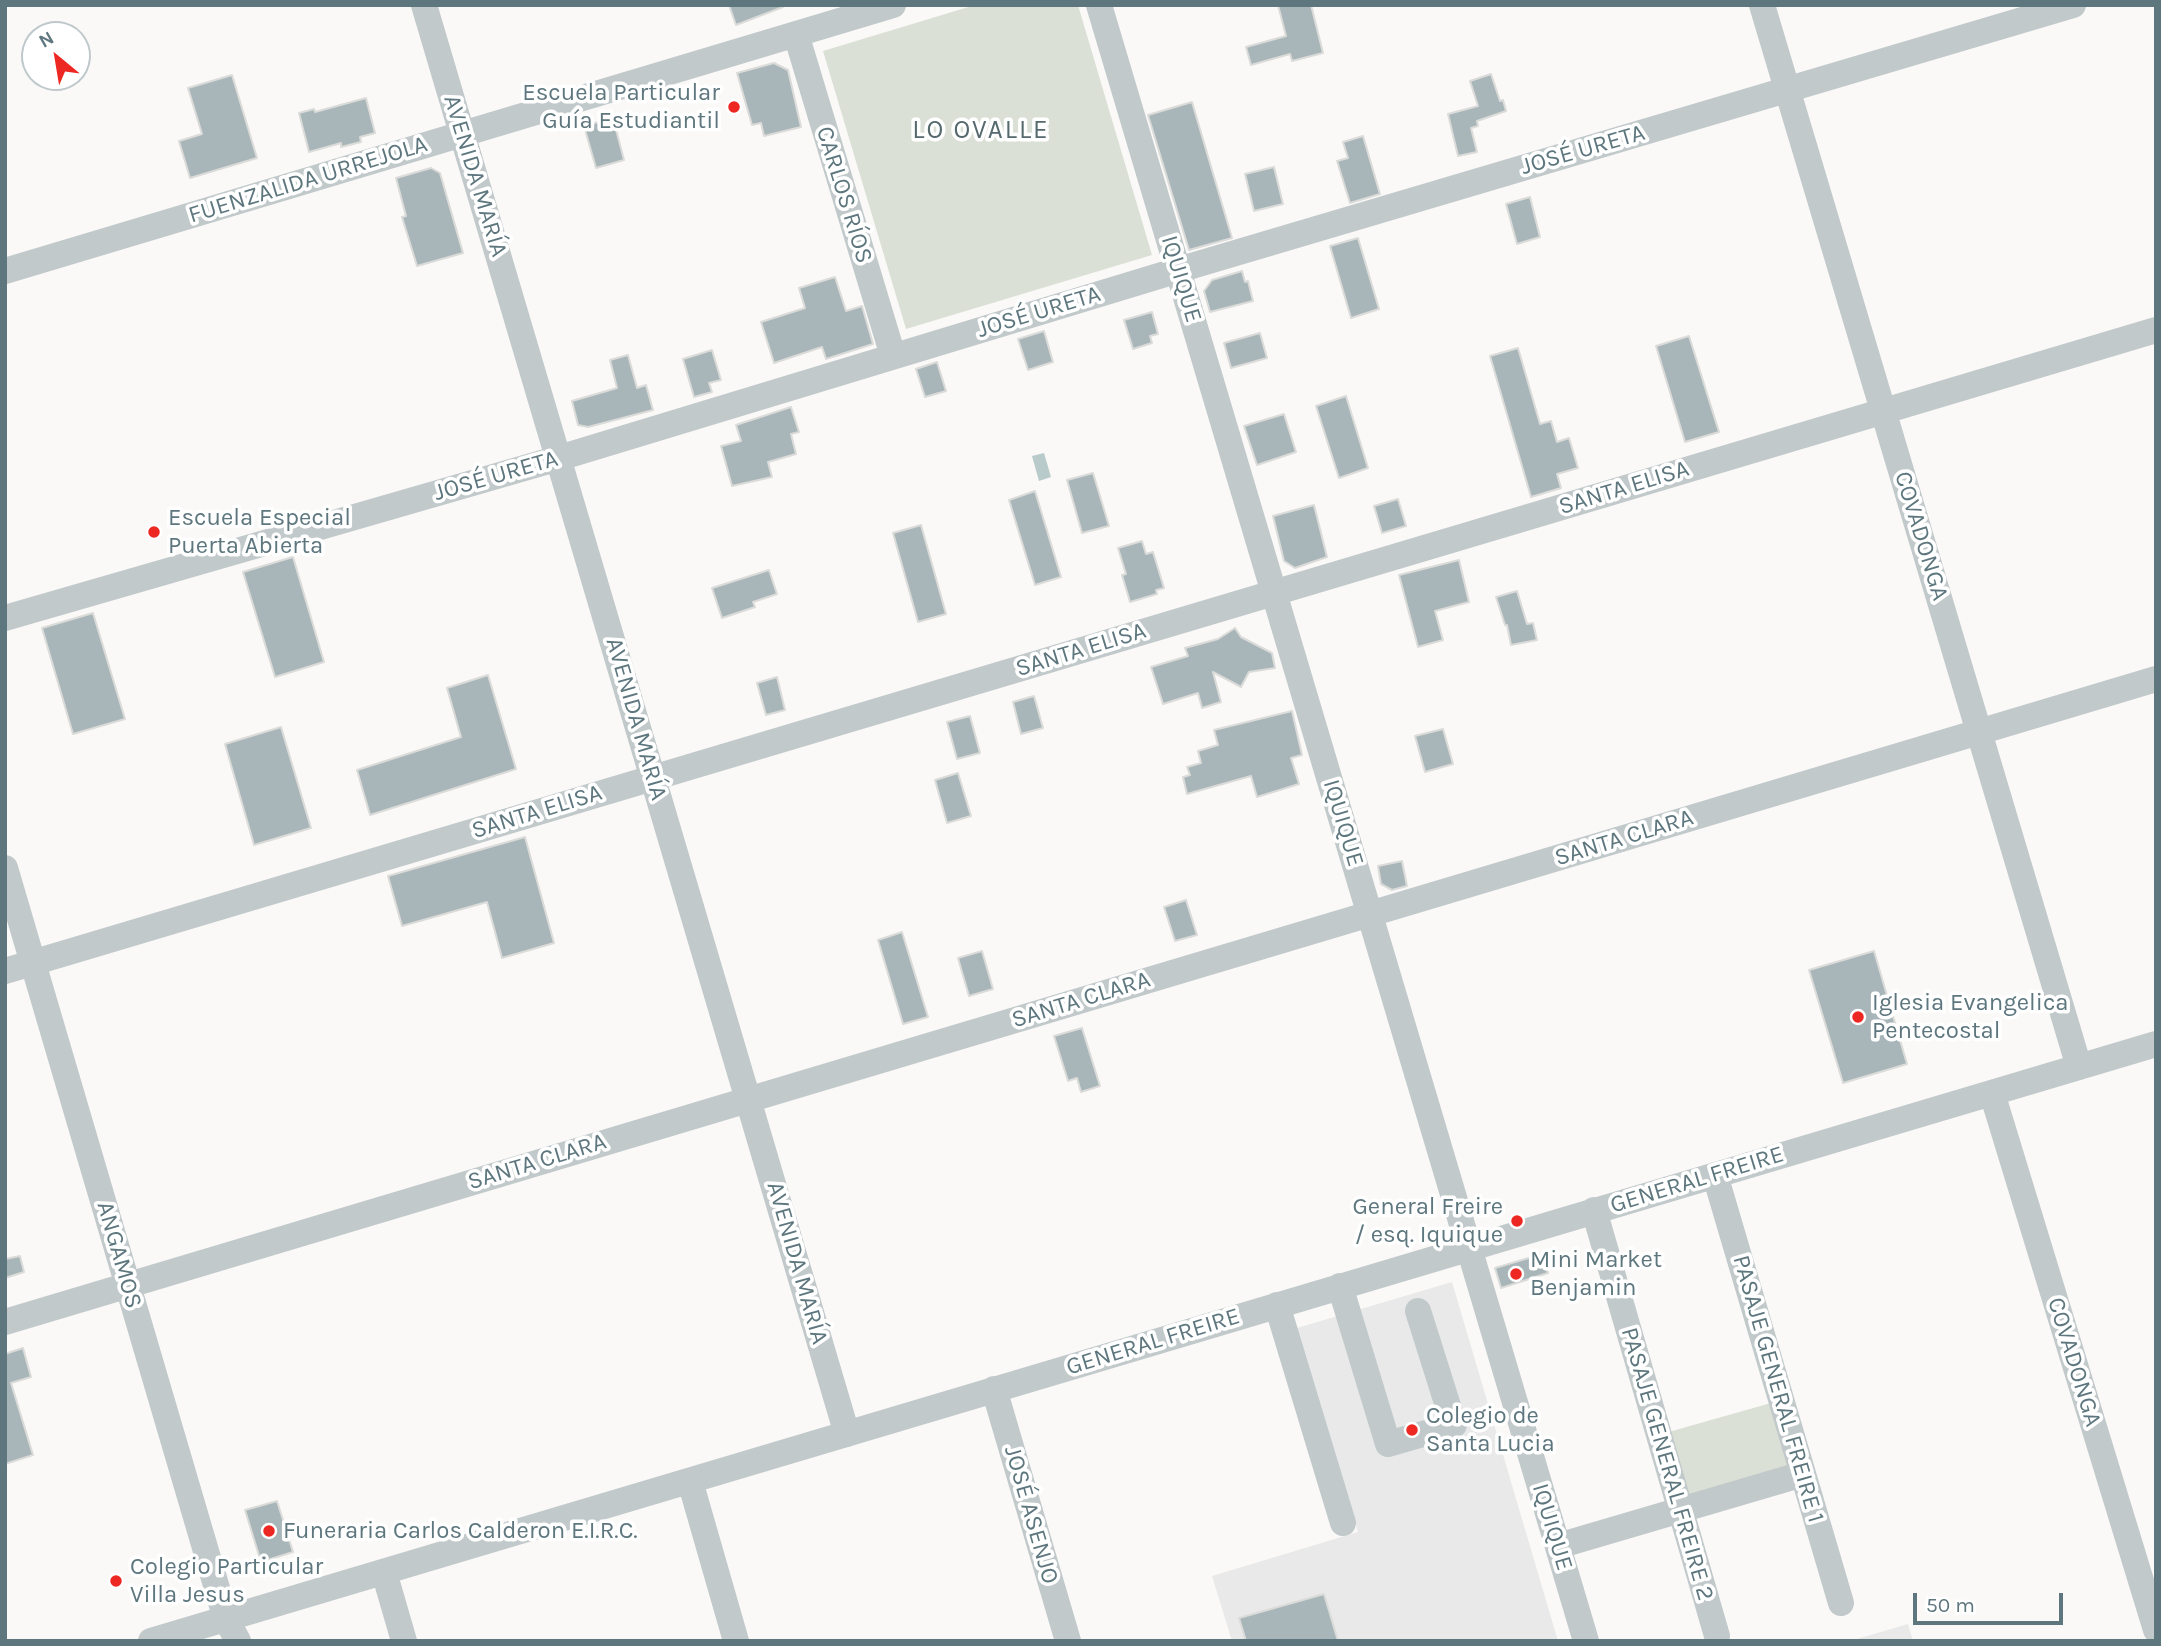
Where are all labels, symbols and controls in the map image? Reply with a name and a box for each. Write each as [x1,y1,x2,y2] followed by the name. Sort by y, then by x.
[21,21,91,91] north arrow
[35,27,58,52] text: N
[522,79,720,135] place label: Escuela Particular Guía Estudiantil
[437,92,513,260] street label: AVENIDA MARÍA
[726,99,742,115] marker: Escuela Particular Guía Estudiantil
[913,115,1049,147] district label: LO OVALLE
[1518,119,1648,181] street label: JOSÉ URETA
[810,123,878,267] street label: CARLOS RÍOS
[185,130,431,230] street label: FUENZALIDA URREJOLA
[1154,232,1208,326] street label: IQUIQUE
[974,280,1104,344] street label: JOSÉ URETA
[431,445,561,507] street label: JOSÉ URETA
[1555,455,1693,521] street label: SANTA ELISA
[1888,468,1954,604] street label: COVADONGA
[168,504,351,560] place label: Escuela Especial Puerta Abierta
[146,524,162,540] marker: Escuela Especial Puerta Abierta
[1012,617,1150,683] street label: SANTA ELISA
[599,634,673,804] street label: AVENIDA MARÍA
[1316,776,1370,870] street label: IQUIQUE
[468,779,606,845] street label: SANTA ELISA
[1551,803,1697,873] street label: SANTA CLARA
[1008,965,1154,1035] street label: SANTA CLARA
[1872,989,2069,1045] place label: Iglesia Evangelica Pentecostal
[1850,1009,1866,1025] marker: Iglesia Evangelica Pentecostal
[464,1127,610,1197] street label: SANTA CLARA
[1607,1140,1787,1220] street label: GENERAL FREIRE
[760,1178,834,1348] street label: AVENIDA MARÍA
[1352,1193,1503,1249] place label: General Freire / esq. Iquique
[90,1198,148,1312] street label: ANGAMOS
[1509,1213,1525,1229] marker: General Freire / esq. Iquique
[1530,1246,1662,1302] place label: Mini Market Benjamin
[1726,1252,1830,1526] street label: PASAJE GENERAL FREIRE 1
[1508,1266,1524,1282] marker: Mini Market Benjamin
[2041,1294,2107,1430] street label: COVADONGA
[1063,1302,1243,1382] street label: GENERAL FREIRE
[1614,1324,1720,1604] street label: PASAJE GENERAL FREIRE 2
[1426,1402,1555,1458] place label: Colegio de Santa Lucia
[1404,1422,1420,1438] marker: Colegio de Santa Lucia
[998,1443,1064,1587] street label: JOSÉ ASENJO
[1525,1480,1579,1574] street label: IQUIQUE
[283,1517,638,1545] place label: Funeraria Carlos Calderon E.I.R.C.
[261,1523,277,1539] marker: Funeraria Carlos Calderon E.I.R.C.
[130,1553,323,1609] place label: Colegio Particular Villa Jesus
[108,1573,124,1589] marker: Colegio Particular Villa Jesus
[1916,1580,2066,1624] scale bar
[1926,1593,1975,1617] text: 50 m

